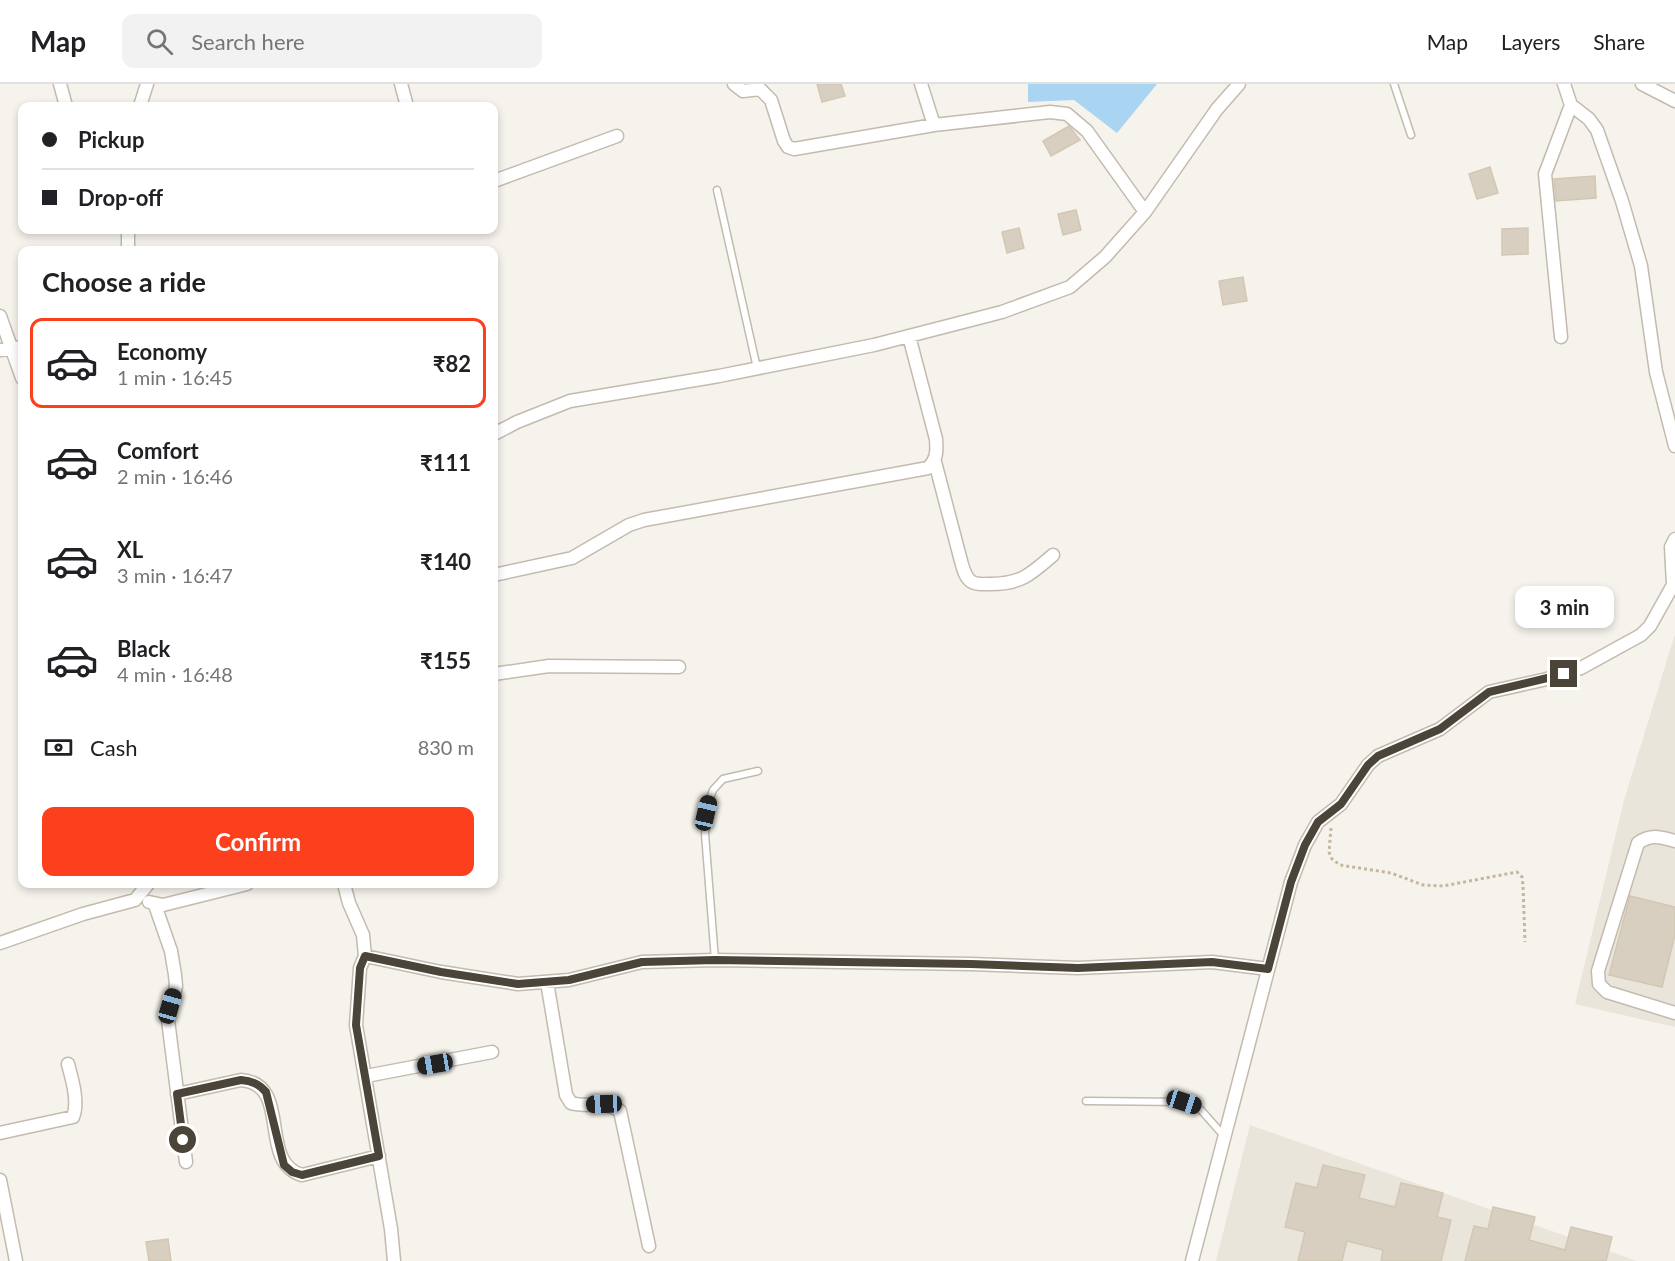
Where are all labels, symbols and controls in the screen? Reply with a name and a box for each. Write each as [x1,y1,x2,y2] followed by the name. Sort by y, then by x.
[122,14,542,68] search box
[30,24,86,58] text: Map
[143,25,176,58] icon: search
[191,28,305,55] text: Search here
[1427,29,1468,54] text: Map
[1501,29,1560,54] text: Layers
[1593,29,1645,54] text: Share
[78,126,144,153] text: Pickup
[78,184,163,211] text: Drop-off
[42,265,206,298] text: Choose a ride
[45,336,99,390] icon: car
[117,338,207,365] text: Economy
[433,350,471,377] text: ₹82
[117,365,233,389] text: 1 min · 16:45
[45,435,99,489] icon: car
[117,437,199,464] text: Comfort
[420,449,471,476] text: ₹111
[117,464,233,488] text: 2 min · 16:46
[45,534,99,588] icon: car
[117,536,143,563] text: XL
[420,548,471,575] text: ₹140
[117,563,233,587] text: 3 min · 16:47
[1514,587,1614,629] callout: 3 min
[1540,595,1589,619] text: 3 min
[45,633,99,687] icon: car
[117,635,170,662] text: Black
[420,647,471,674] text: ₹155
[1550,660,1577,687] route end
[117,662,233,686] text: 4 min · 16:48
[42,731,75,764] icon: cash
[90,734,137,761] text: Cash
[418,735,474,759] text: 830 m
[693,793,719,833] car
[42,807,474,876] button: Confirm
[156,986,184,1026] car
[416,1052,454,1076] car
[1164,1088,1204,1116] car
[586,1094,622,1114] car
[169,1126,196,1153] route start

